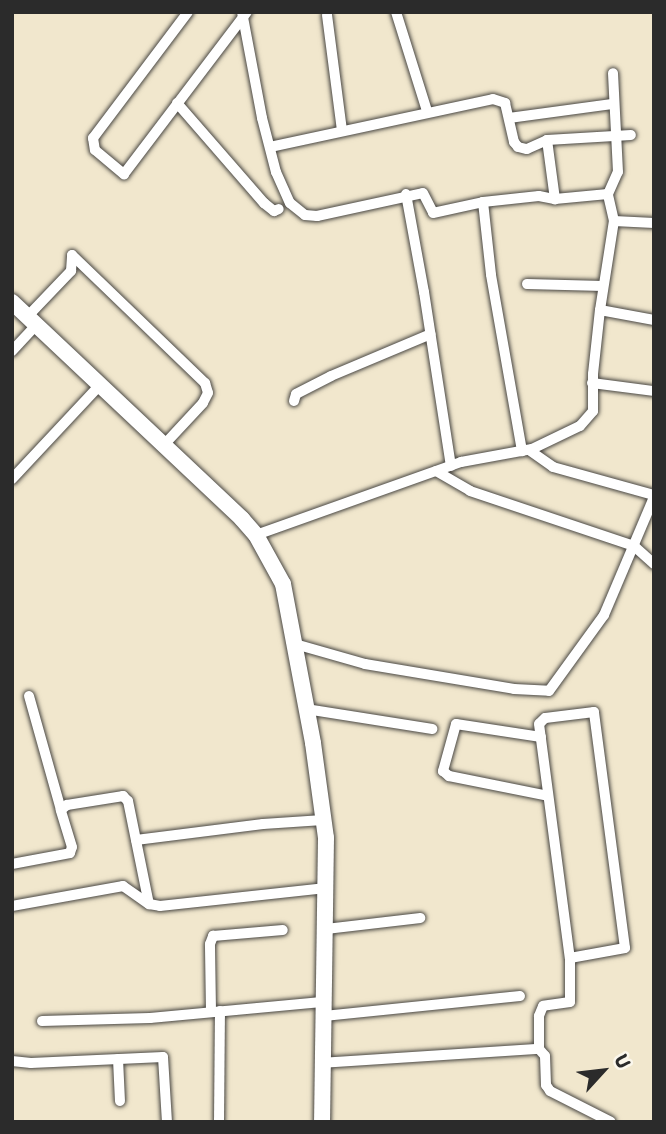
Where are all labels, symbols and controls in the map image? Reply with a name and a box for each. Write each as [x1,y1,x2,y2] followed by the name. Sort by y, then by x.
[568,1036,638,1106] north arrow
[608,1050,636,1073] text: U

